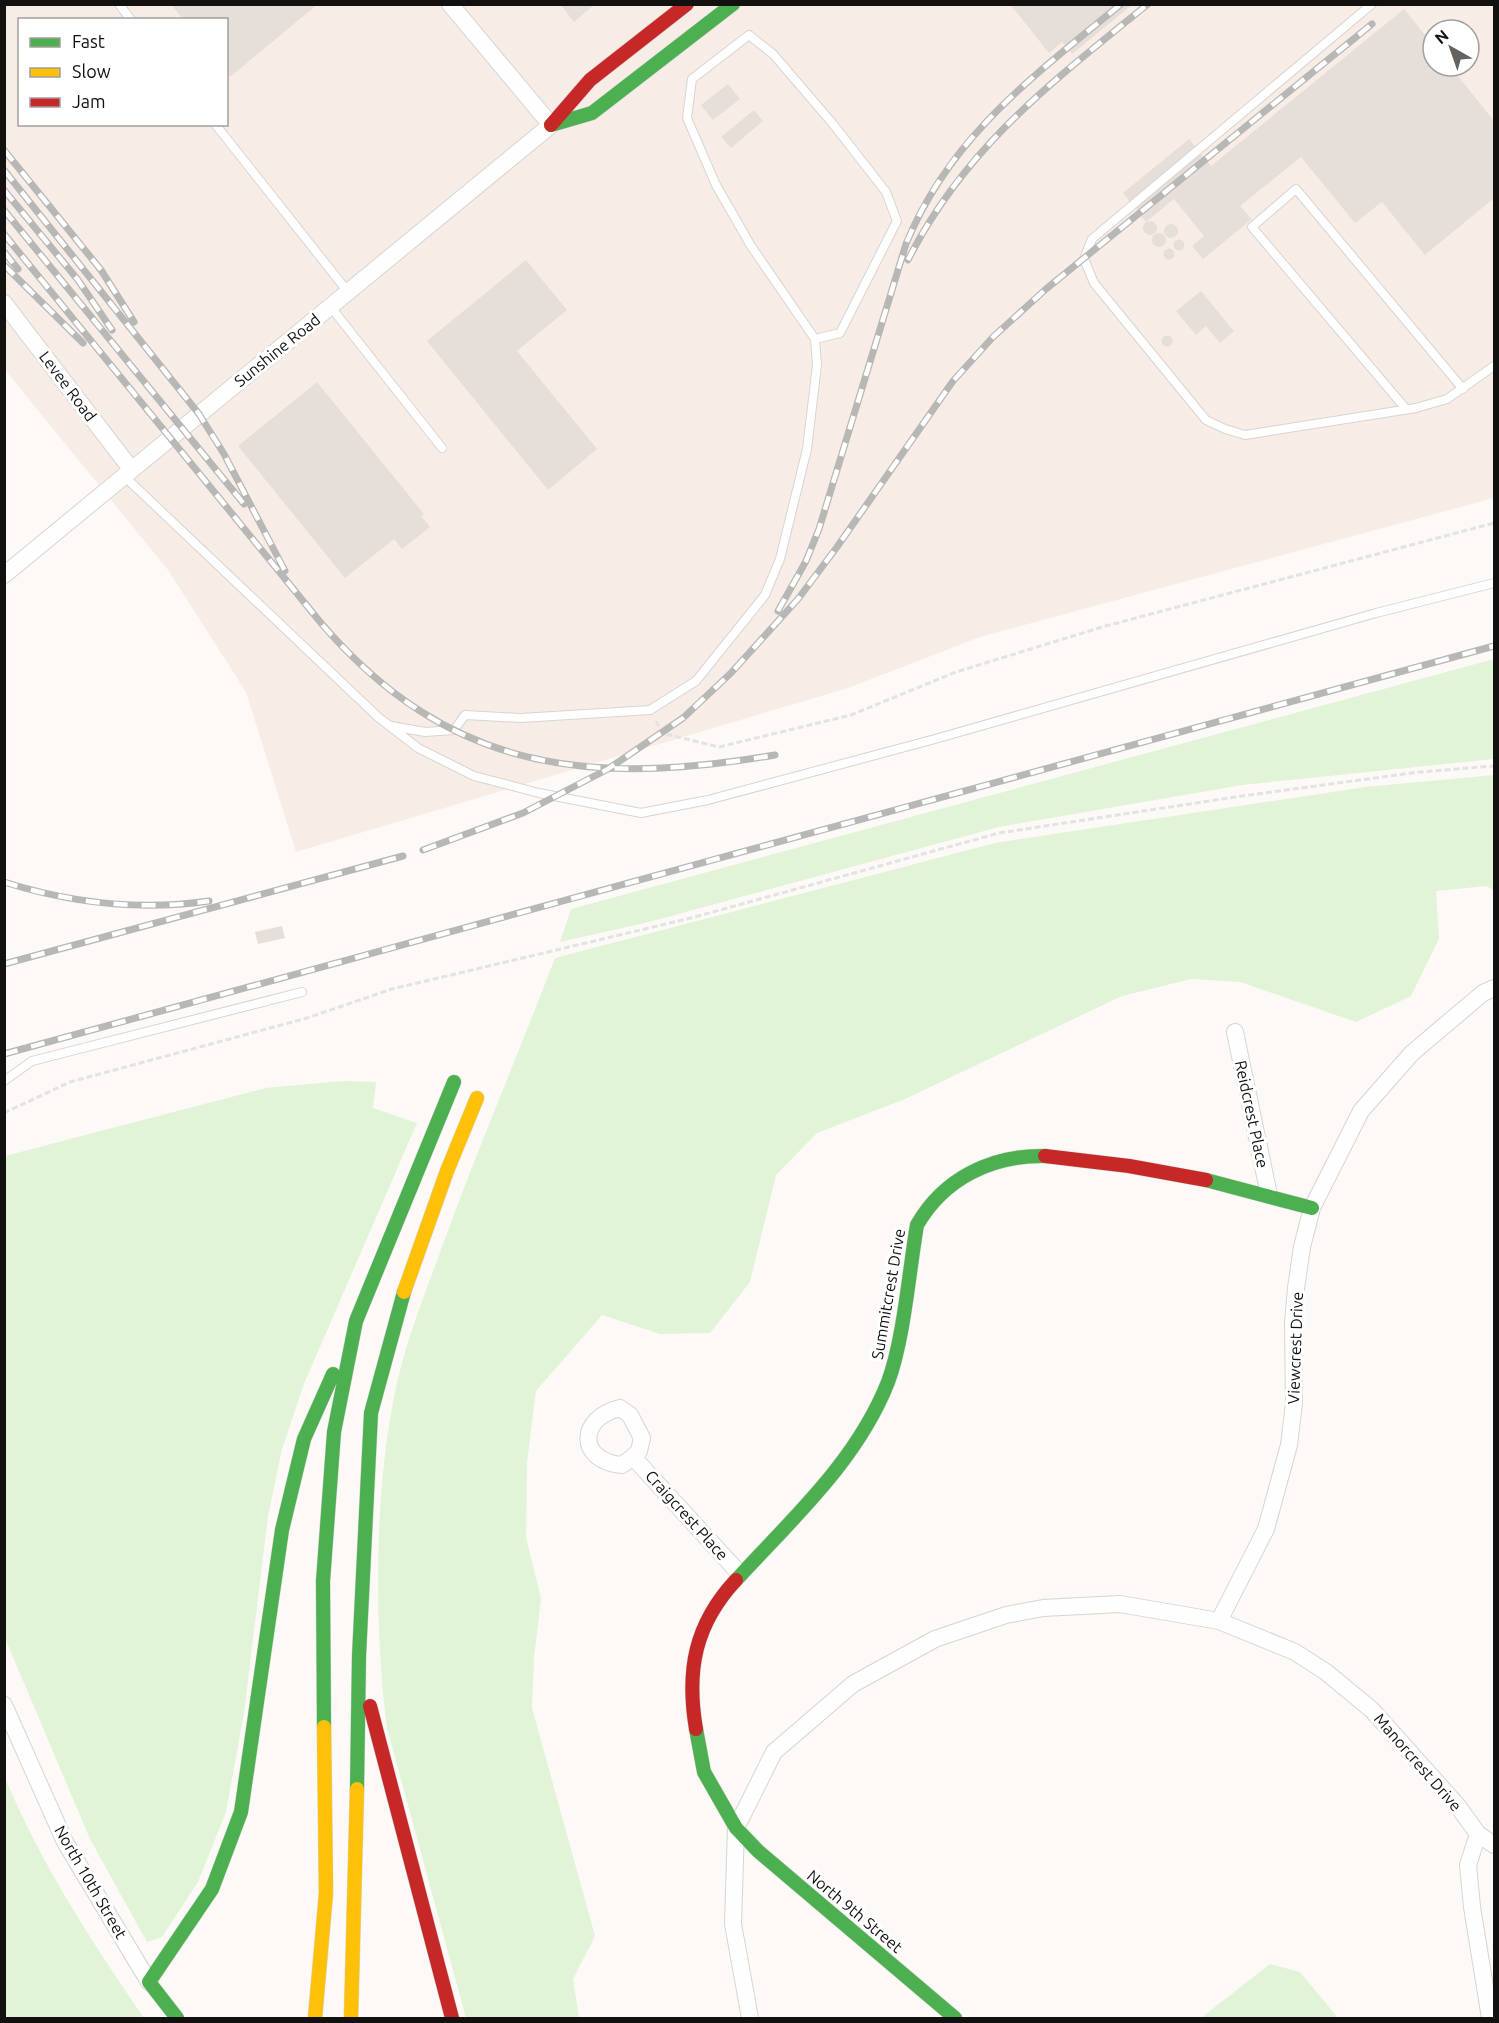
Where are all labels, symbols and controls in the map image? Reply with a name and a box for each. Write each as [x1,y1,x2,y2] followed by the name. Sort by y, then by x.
[18,18,228,126] legend
[1421,18,1481,78] north arrow
[1431,26,1452,47] text: N
[72,31,105,51] text: Fast
[72,61,111,81] text: Slow
[72,91,106,111] text: Jam
[230,310,324,390] street label: Sunshine Road
[36,347,100,425] street label: Levee Road
[1232,1059,1272,1169] street label: Reidcrest Place
[868,1227,908,1361] street label: Summitcrest Drive
[1284,1291,1306,1405] street label: Viewcrest Drive
[642,1466,732,1564] street label: Craigcrest Place
[1371,1709,1465,1815] street label: Manorcrest Drive
[51,1822,131,1942] street label: North 10th Street
[804,1866,907,1957] street label: North 9th Street

